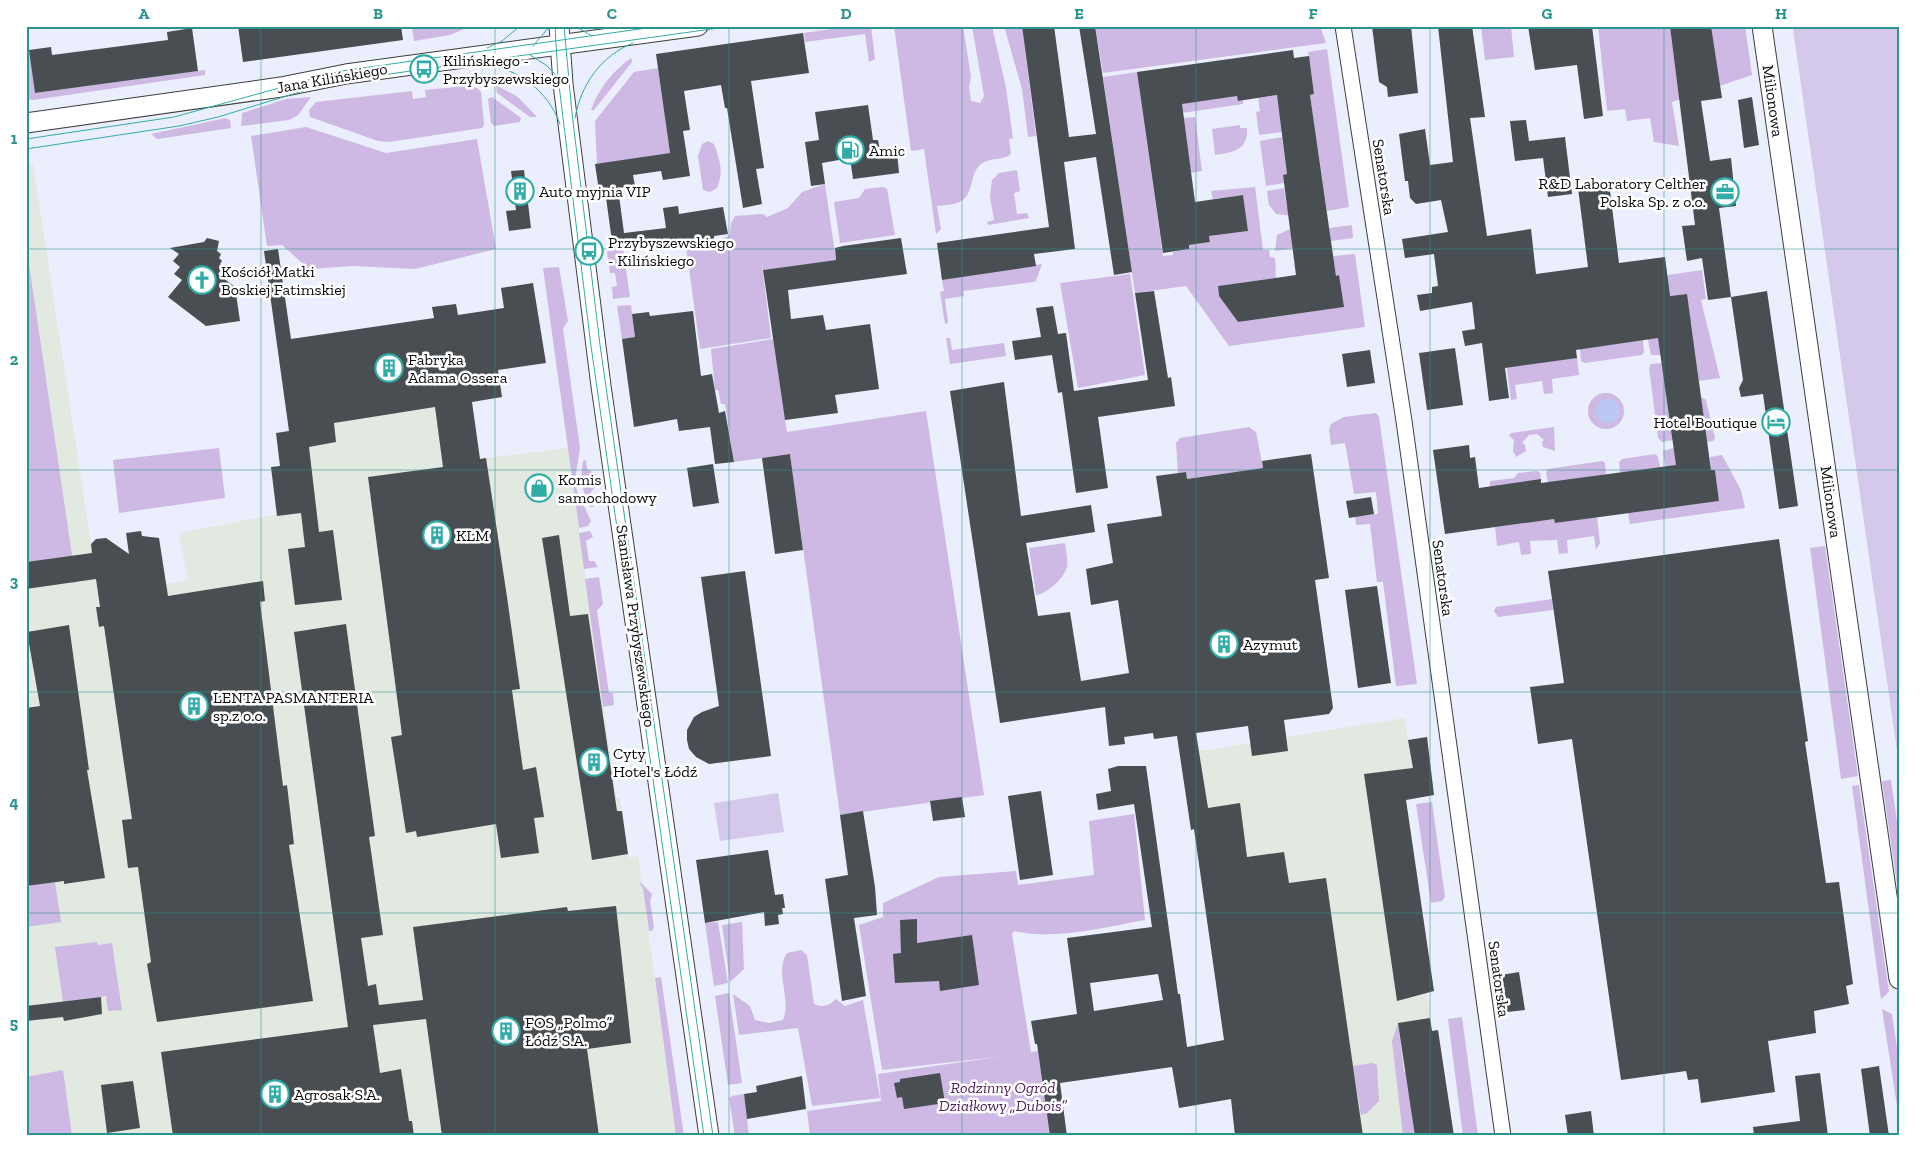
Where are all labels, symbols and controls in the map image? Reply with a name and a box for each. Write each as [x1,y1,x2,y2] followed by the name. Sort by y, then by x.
[139,4,150,23] text: A
[373,4,383,23] text: B
[607,4,617,23] text: C
[840,4,852,23] text: D
[1074,4,1084,23] text: E
[1308,4,1318,23] text: F
[1542,4,1553,23] text: G
[1775,4,1787,23] text: H
[443,51,569,88] place label: Kilińskiego - Przybyszewskiego
[409,54,439,84] bus stop icon: Kilińskiego - Przybyszewskiego
[275,59,389,97] street label: Jana Kilińskiego
[1759,64,1788,139] street label: Milionowa
[11,129,18,148] text: 1
[835,135,865,165] fuel station icon: Amic
[1369,138,1399,217] street label: Senatorska
[869,141,905,160] place label: Amic
[1538,174,1706,211] place label: R&D Laboratory Celther Polska Sp. z o.o.
[505,176,535,206] building icon: Auto myjnia VIP
[1710,177,1740,207] office icon: R&D Laboratory Celther Polska Sp. z o.o.
[539,182,651,201] place label: Auto myjnia VIP
[608,233,734,270] place label: Przybyszewskiego - Kilińskiego
[574,236,604,266] bus stop icon: Przybyszewskiego - Kilińskiego
[221,262,346,299] place label: Kościół Matki Boskiej Fatimskiej
[187,265,217,295] church icon: Kościół Matki Boskiej Fatimskiej
[10,350,19,369] text: 2
[408,350,508,387] place label: Fabryka Adama Ossera
[374,353,404,383] building icon: Fabryka Adama Ossera
[1761,407,1791,437] hotel icon: Hotel Boutique
[1653,413,1757,432] place label: Hotel Boutique
[1817,465,1846,540] street label: Milionowa
[558,470,657,507] place label: Komis samochodowy
[524,473,554,503] shop icon: Komis samochodowy
[422,520,452,550] building icon: KLM
[612,524,660,728] street label: Stanisława Przybyszewskiego
[456,526,489,545] place label: KLM
[1428,539,1458,618] street label: Senatorska
[10,572,19,591] text: 3
[1209,629,1239,659] building icon: Azymut
[1243,635,1298,654] place label: Azymut
[213,688,374,725] place label: LENTA PASMANTERIA sp.z o.o.
[179,691,209,721] building icon: LENTA PASMANTERIA sp.z o.o.
[613,744,697,781] place label: Cyty Hotel's Łódź
[579,747,609,777] building icon: Cyty Hotel's Łódź
[9,793,19,812] text: 4
[1484,940,1514,1019] street label: Senatorska
[525,1013,613,1050] place label: FOS „Polmo” Łódź S.A.
[10,1014,18,1033] text: 5
[491,1016,521,1046] building icon: FOS „Polmo” Łódź S.A.
[939,1078,1068,1115] park label: Rodzinny Ogród Działkowy „Dubois”
[260,1079,290,1109] building icon: Agrosak S.A.
[294,1085,380,1104] place label: Agrosak S.A.

